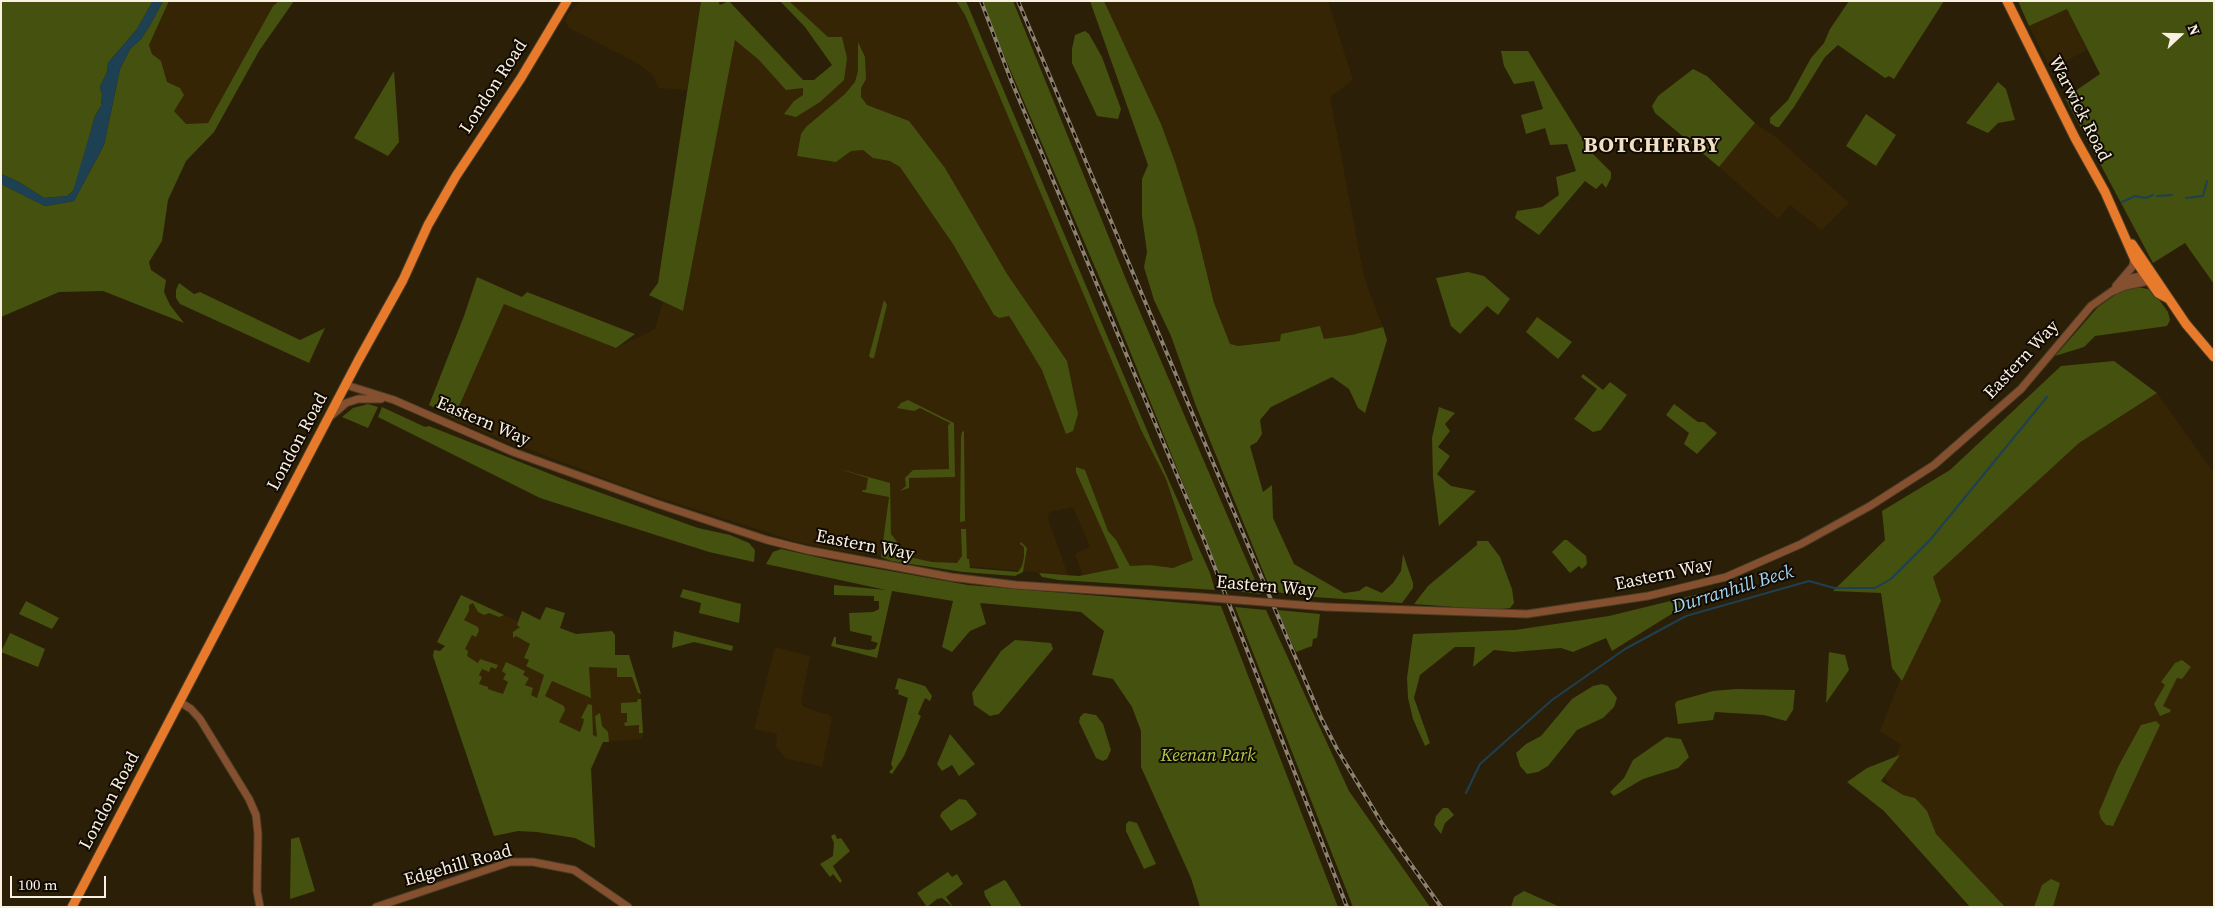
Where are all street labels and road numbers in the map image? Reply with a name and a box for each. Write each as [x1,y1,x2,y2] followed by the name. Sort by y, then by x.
[456,36,532,138] street label: London Road
[2043,53,2115,165] street label: Warwick Road
[1980,316,2064,404] street label: Eastern Way
[263,389,333,495] street label: London Road
[433,393,533,451] street label: Eastern Way
[814,526,916,566] street label: Eastern Way
[1613,554,1715,596] street label: Eastern Way
[1215,572,1317,602] street label: Eastern Way
[75,748,145,854] street label: London Road
[402,840,514,892] street label: Edgehill Road

